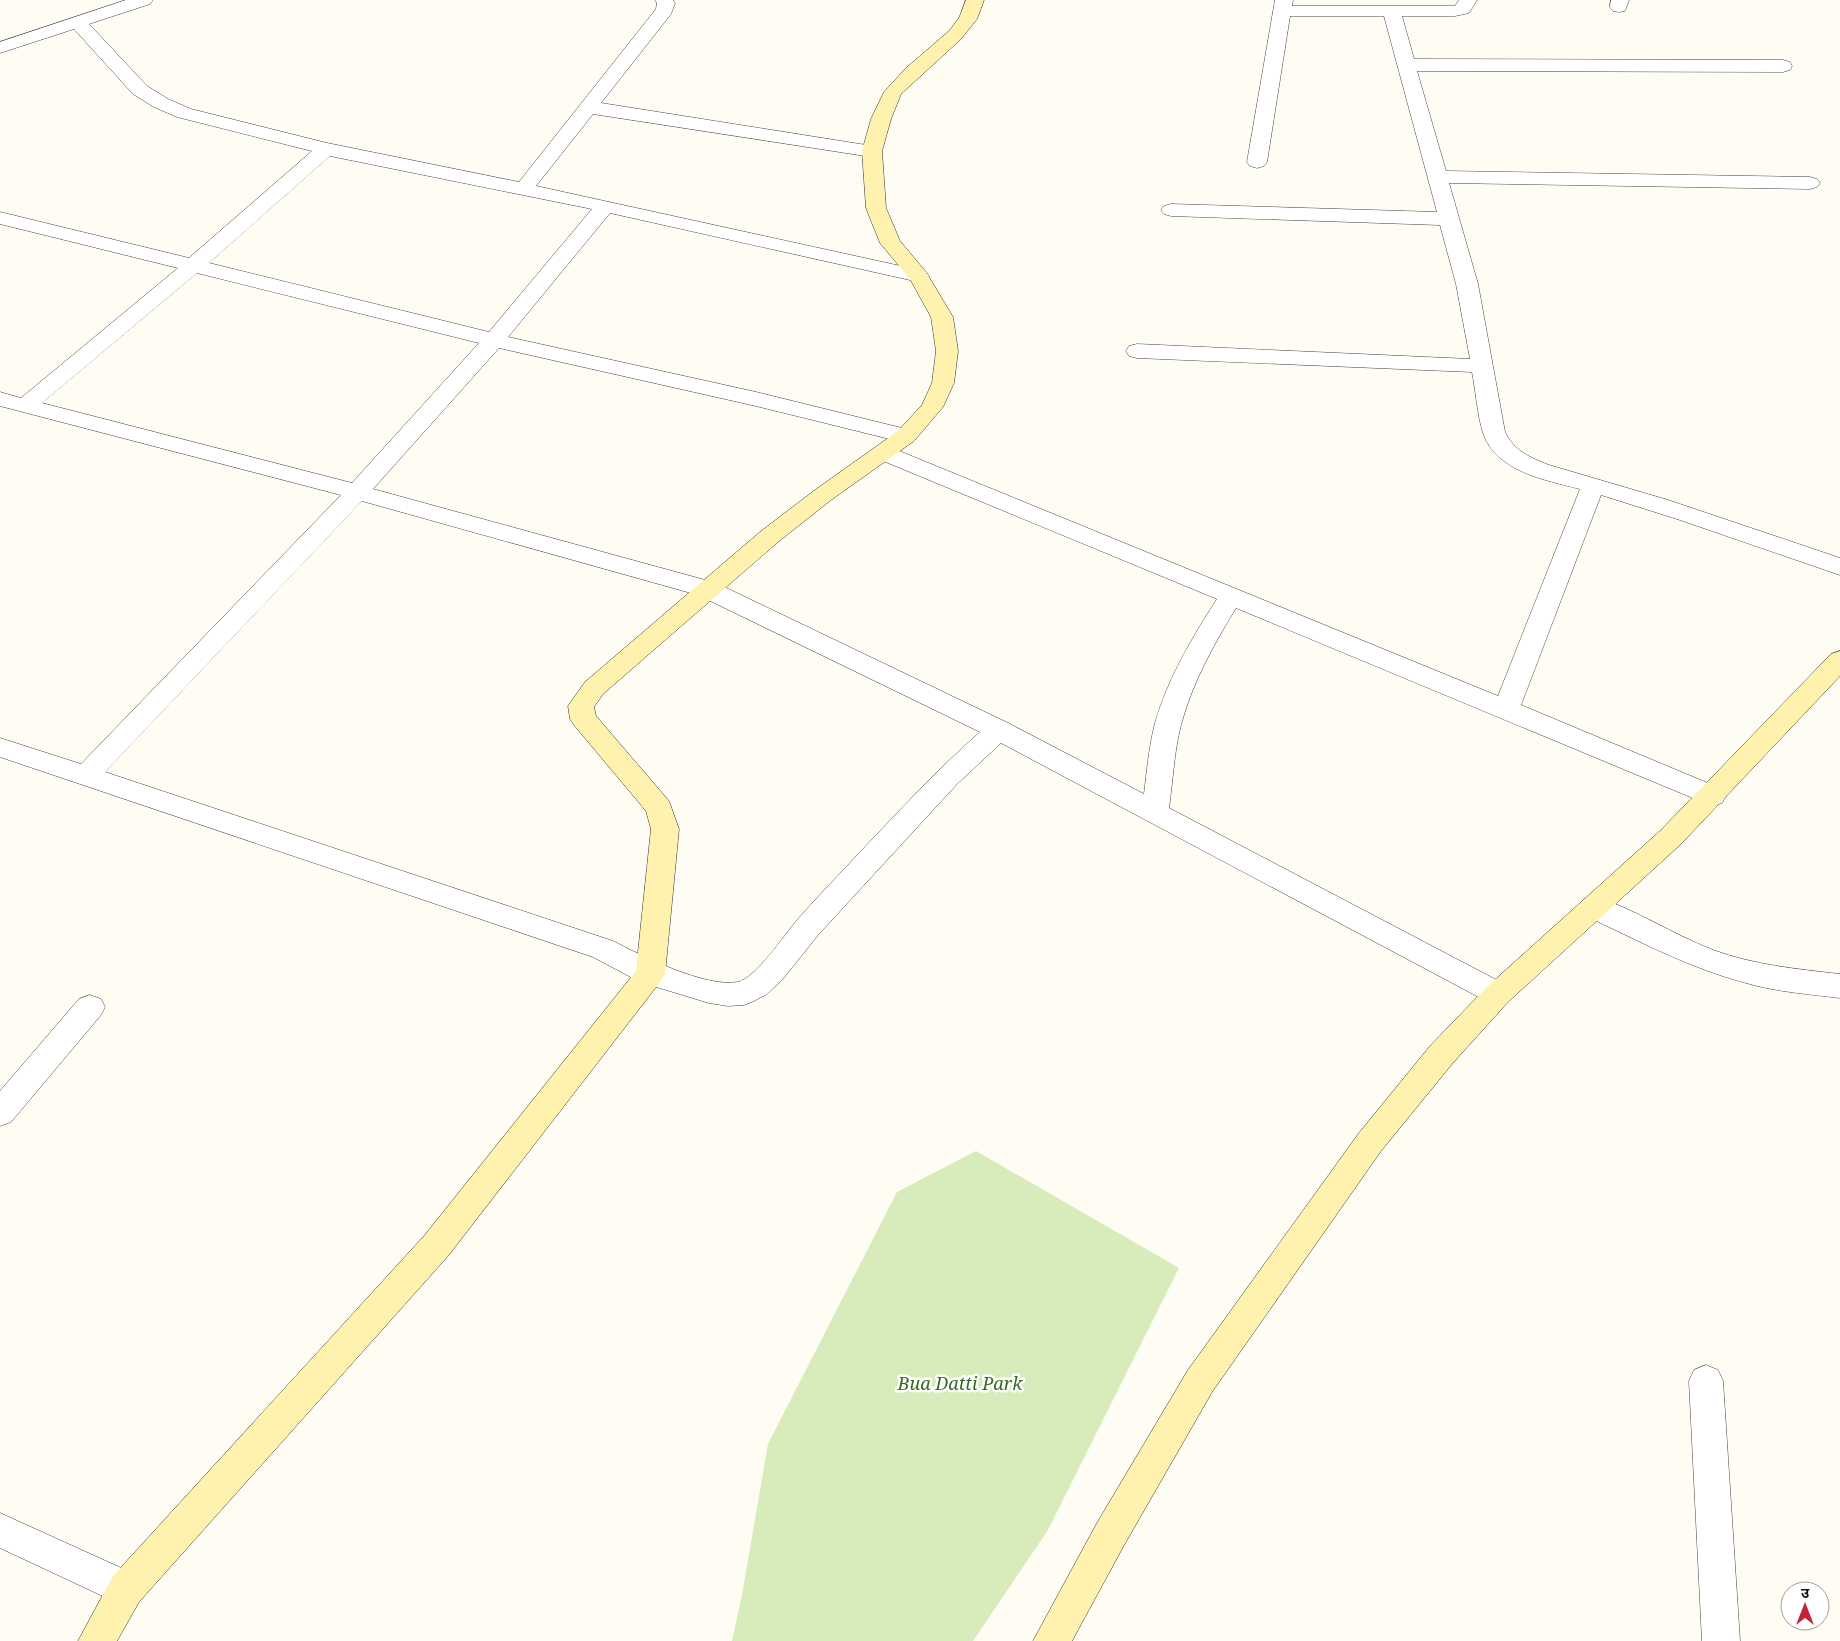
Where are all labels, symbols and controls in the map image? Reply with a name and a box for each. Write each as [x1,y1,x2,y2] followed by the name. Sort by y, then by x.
[897,1371,1023,1395] park label: Bua Datti Park
[1780,1581,1830,1631] north arrow
[1801,1583,1810,1602] text: उ

